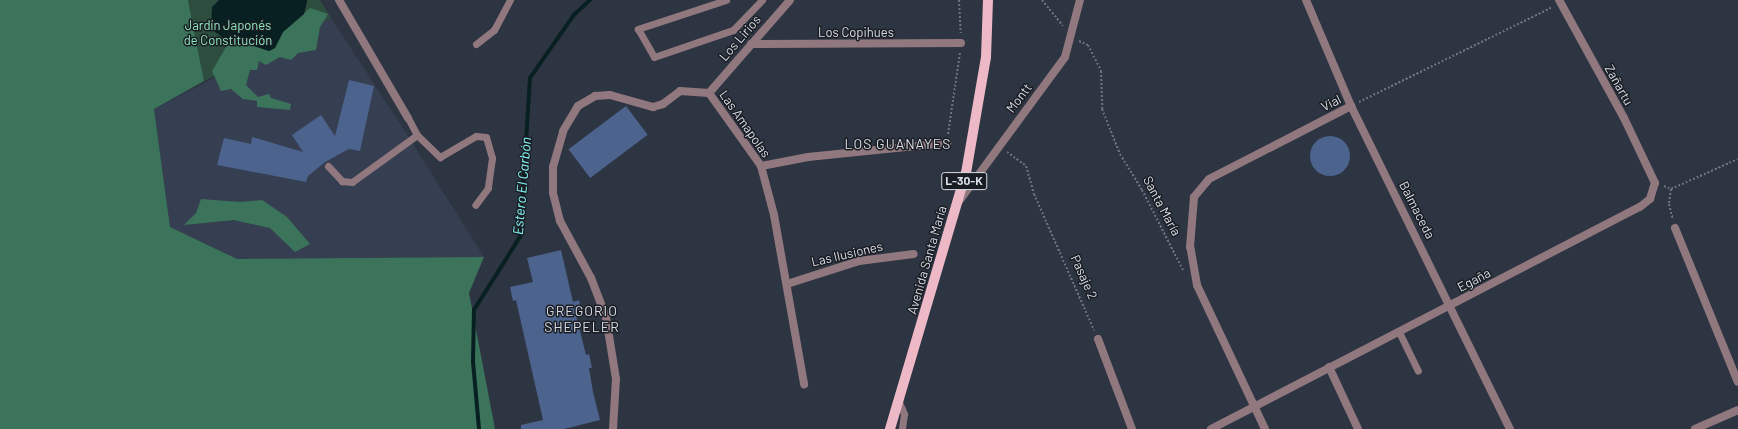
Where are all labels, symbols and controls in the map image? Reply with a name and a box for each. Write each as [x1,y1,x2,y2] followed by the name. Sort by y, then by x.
[716,12,764,64] street label: Los Lirios
[184,18,272,49] park label: Jardín Japonés de Constitución
[818,24,894,40] street label: Los Copihues
[1602,62,1636,108] street label: Zañartu
[1003,80,1035,116] street label: Montt
[716,87,774,161] street label: Las Amapolas
[1318,91,1344,115] street label: Vial
[509,136,535,236] water label: Estero El Carbón
[845,136,951,152] district label: LOS GUANAYES
[941,171,987,191] road number: L-30-K
[1140,174,1184,238] street label: Santa María
[1396,179,1438,241] street label: Balmaceda
[904,204,950,316] street label: Avenida Santa María
[810,238,884,270] street label: Las Ilusiones
[1067,252,1101,302] street label: Pasaje 2
[1455,265,1493,295] street label: Egaña
[544,303,620,336] district label: GREGORIO SHEPELER

